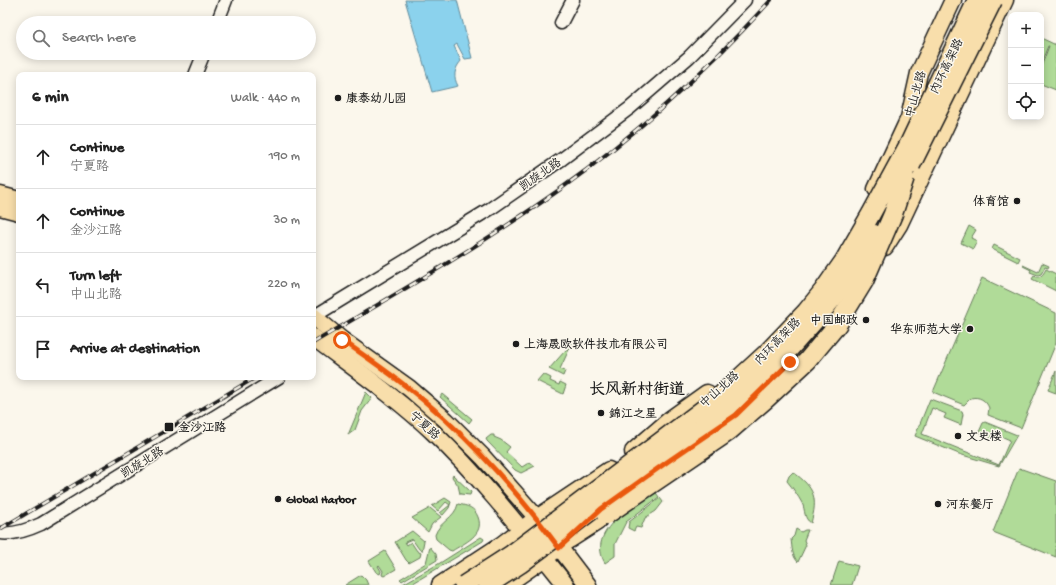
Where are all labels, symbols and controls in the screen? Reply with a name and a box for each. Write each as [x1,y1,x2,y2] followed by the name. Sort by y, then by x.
[1008,12,1044,120] map controls
[1008,12,1044,48] button: +
[16,16,316,60] search box
[30,27,52,49] icon: search
[62,29,136,47] text: Search here
[927,36,967,97] street label: 内环高架路
[1008,48,1044,84] button: −
[903,69,930,120] street label: 中山北路
[1008,84,1044,120] button: locate
[32,88,68,108] text: 6 min
[231,91,300,106] text: Walk · 440 m
[346,92,406,107] place label: 康泰幼儿园
[333,93,343,103] marker: 康泰幼儿园
[70,139,124,157] text: Continue
[32,146,54,168] icon: ahead
[269,149,300,164] text: 190 m
[517,155,565,195] street label: 凯旋北路
[70,160,109,175] text: 宁夏路
[973,195,1009,210] place label: 体育馆
[1012,196,1022,206] marker: 体育馆
[70,203,124,221] text: Continue
[32,210,54,232] icon: ahead
[274,213,300,228] text: 30 m
[70,224,122,239] text: 金沙江路
[70,267,121,285] text: Turn left
[32,274,54,296] icon: left
[268,277,300,292] text: 220 m
[70,288,122,303] text: 中山北路
[810,314,858,329] place label: 中国邮政
[752,315,804,369] street label: 内环高架路
[861,315,871,325] marker: 中国邮政
[890,323,962,338] place label: 华东师范大学
[965,324,975,334] marker: 华东师范大学
[333,331,351,349] route start
[524,337,668,353] place label: 上海晟欧软件技术有限公司
[32,338,54,360] icon: arrive
[511,339,521,349] marker: 上海晟欧软件技术有限公司
[70,340,200,358] text: Arrive at destination
[781,353,799,371] route end
[697,368,743,412] street label: 中山北路
[589,380,685,401] district label: 长风新村街道
[609,407,657,422] place label: 錦江之星
[406,408,442,444] street label: 宁夏路
[596,408,606,418] marker: 錦江之星
[163,421,175,433] marker: 金沙江路
[178,421,226,436] place label: 金沙江路
[966,430,1002,445] place label: 文史楼
[953,431,963,441] marker: 文史楼
[118,444,167,482] street label: 凯旋北路
[273,494,283,504] marker: Global Harbor
[286,494,357,508] place label: Global Harbor
[946,498,994,513] place label: 河东餐厅
[933,499,943,509] marker: 河东餐厅

